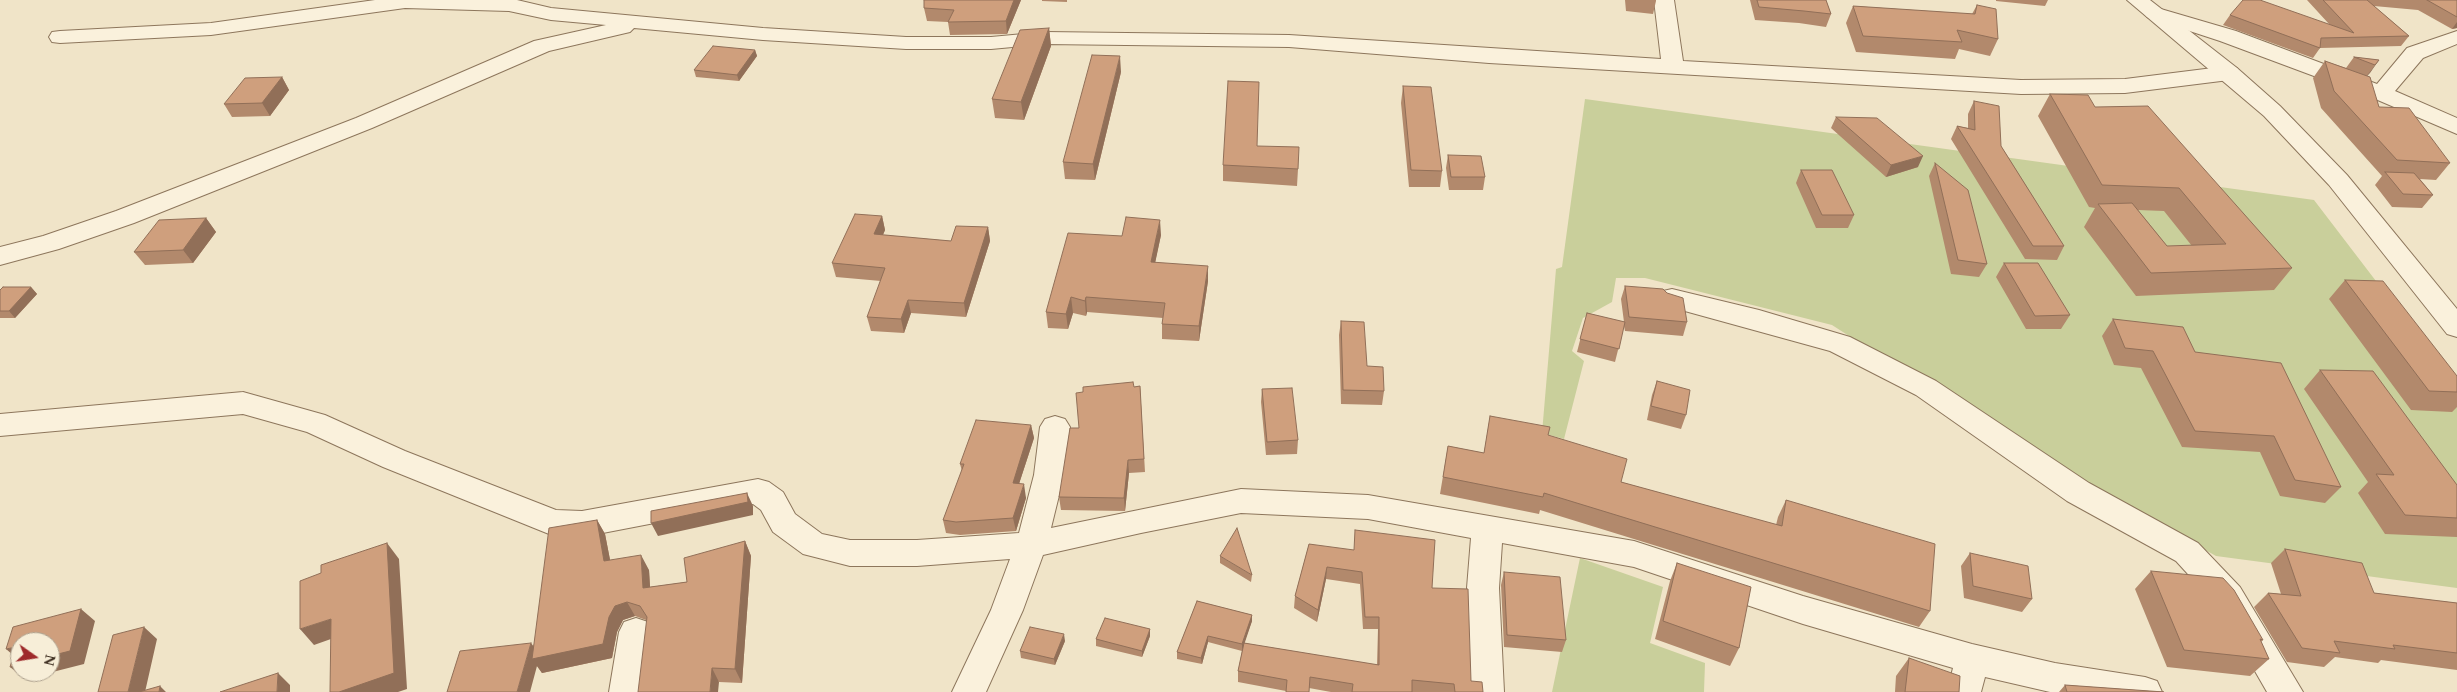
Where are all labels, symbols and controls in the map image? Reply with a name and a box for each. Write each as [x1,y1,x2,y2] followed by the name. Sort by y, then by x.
[10,632,60,682] north arrow
[38,652,61,668] text: N

